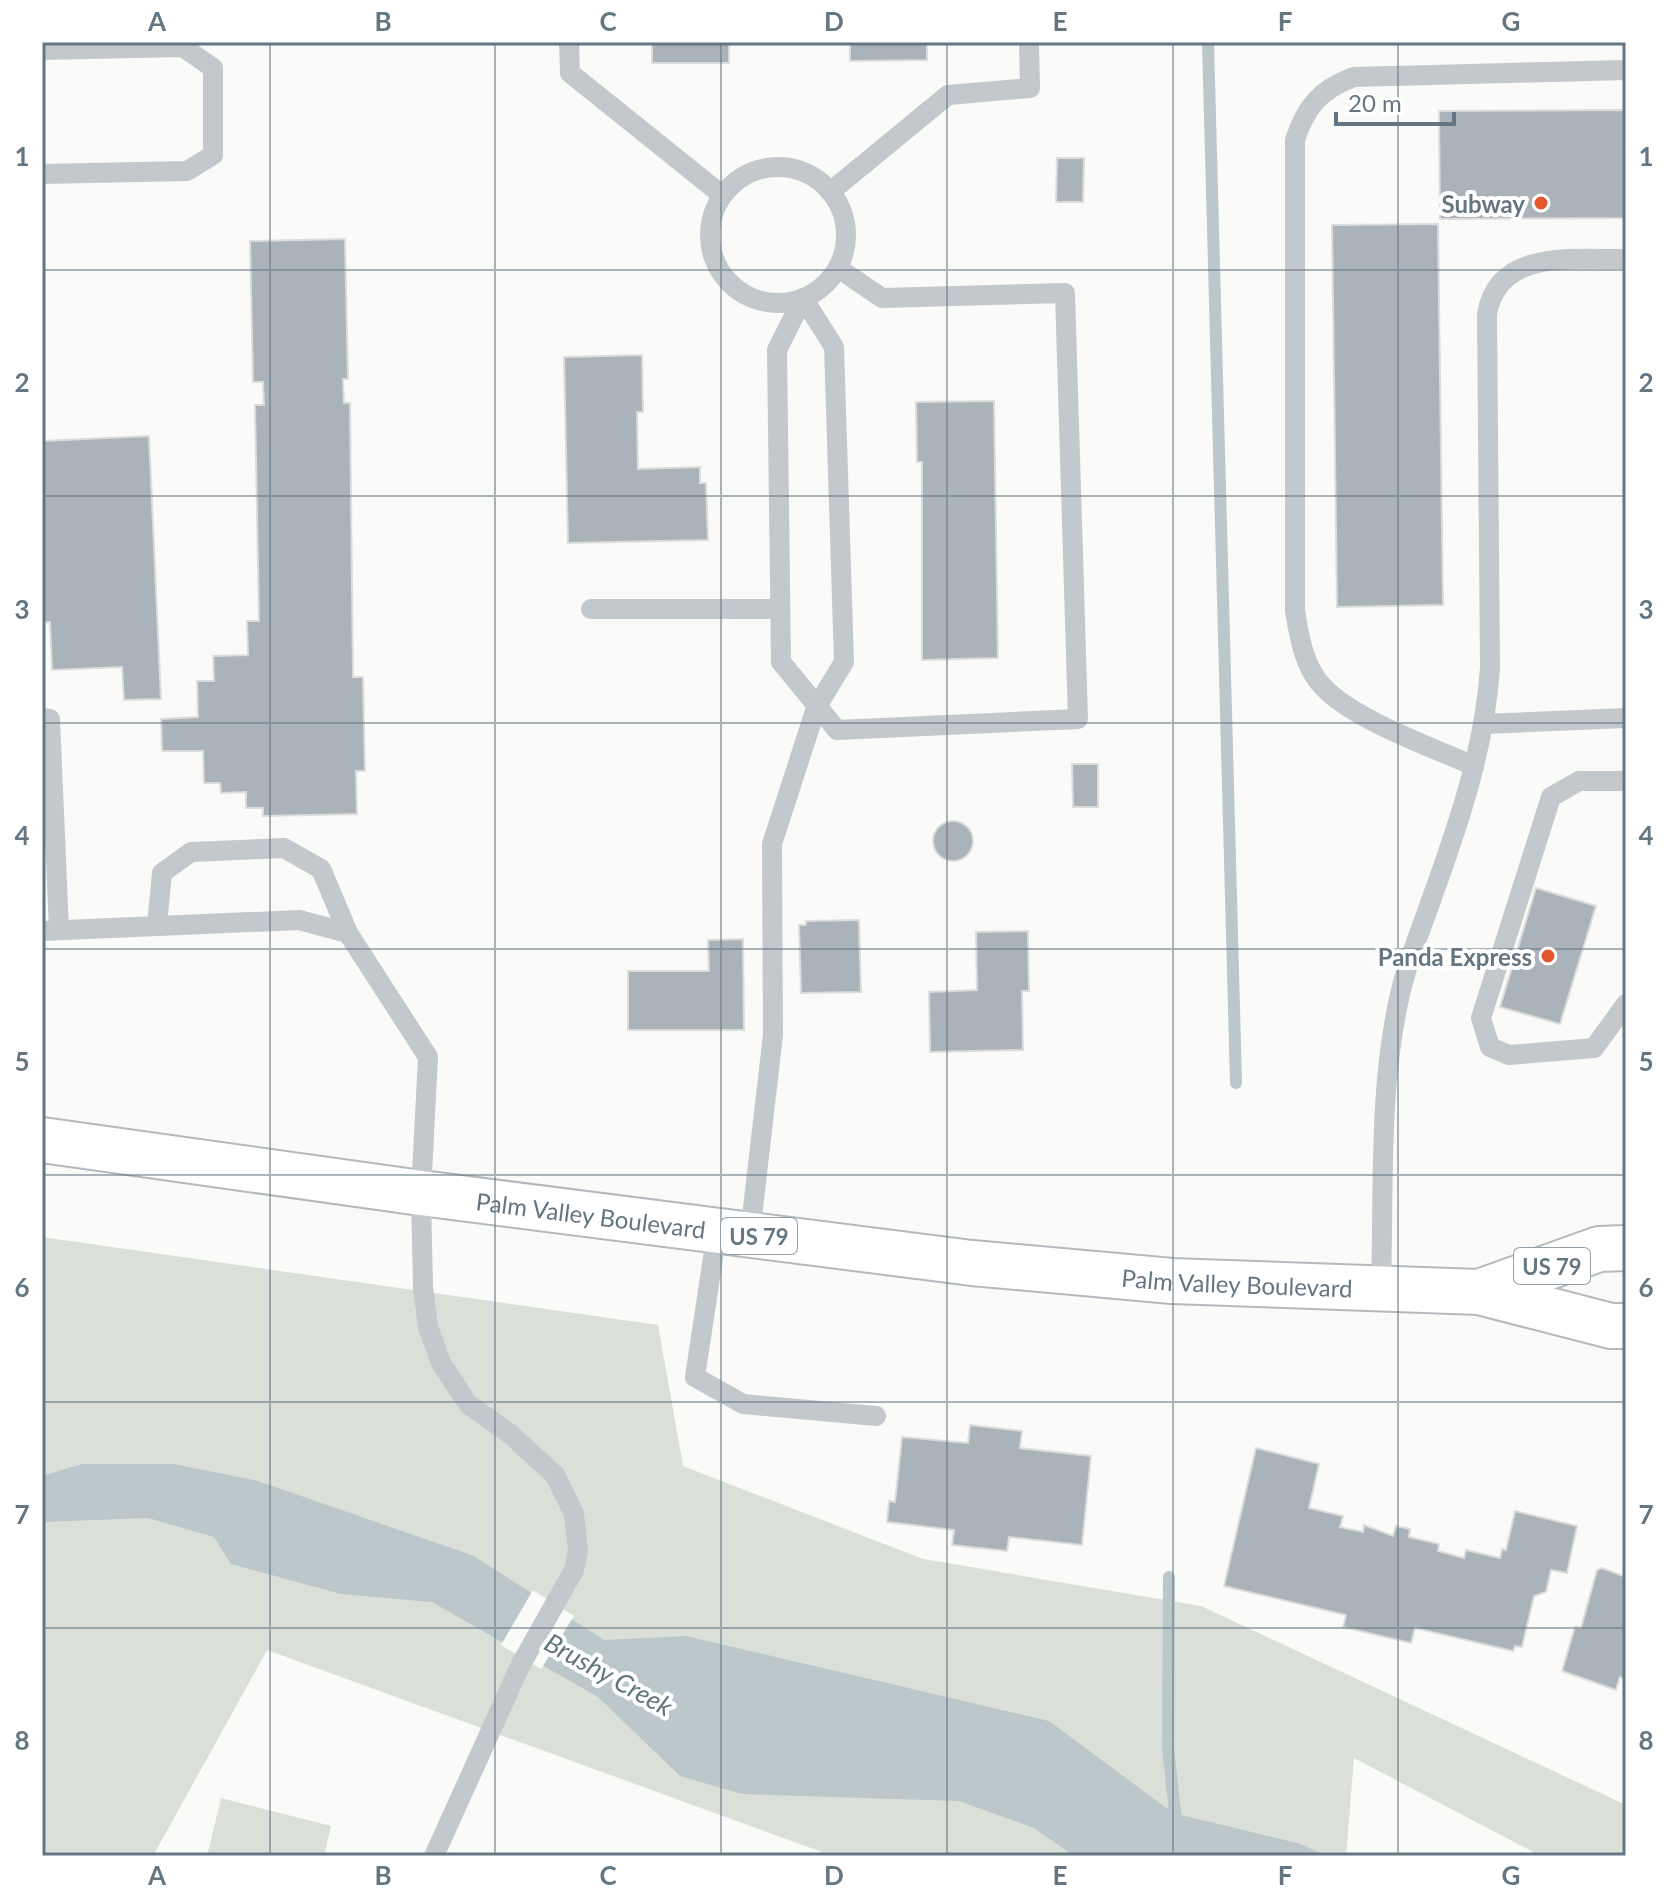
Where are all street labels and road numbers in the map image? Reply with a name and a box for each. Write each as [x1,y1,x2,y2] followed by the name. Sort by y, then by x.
[475,1186,707,1244] street label: Palm Valley Boulevard
[721,1218,797,1254] road number: US 79
[1514,1248,1590,1284] road number: US 79
[1120,1262,1353,1302] street label: Palm Valley Boulevard

